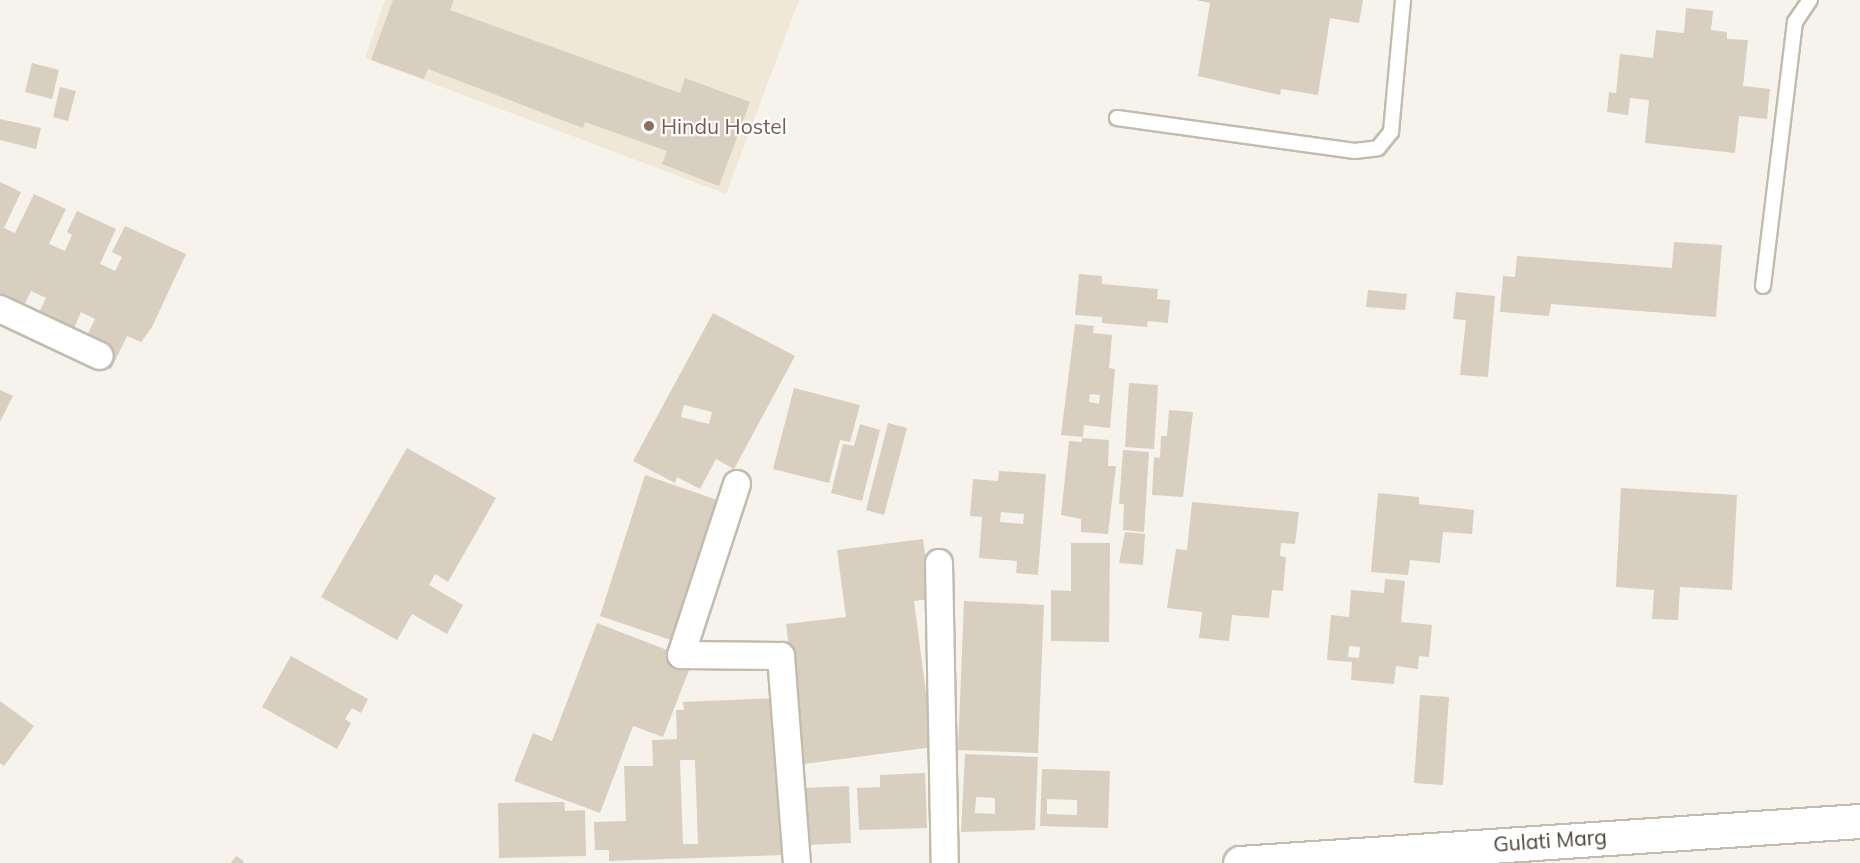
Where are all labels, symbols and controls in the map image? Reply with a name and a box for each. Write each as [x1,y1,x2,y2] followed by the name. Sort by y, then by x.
[661,113,787,139] place label: Hindu Hostel
[642,119,656,133] marker: Hindu Hostel
[1492,823,1608,857] street label: Gulati Marg

